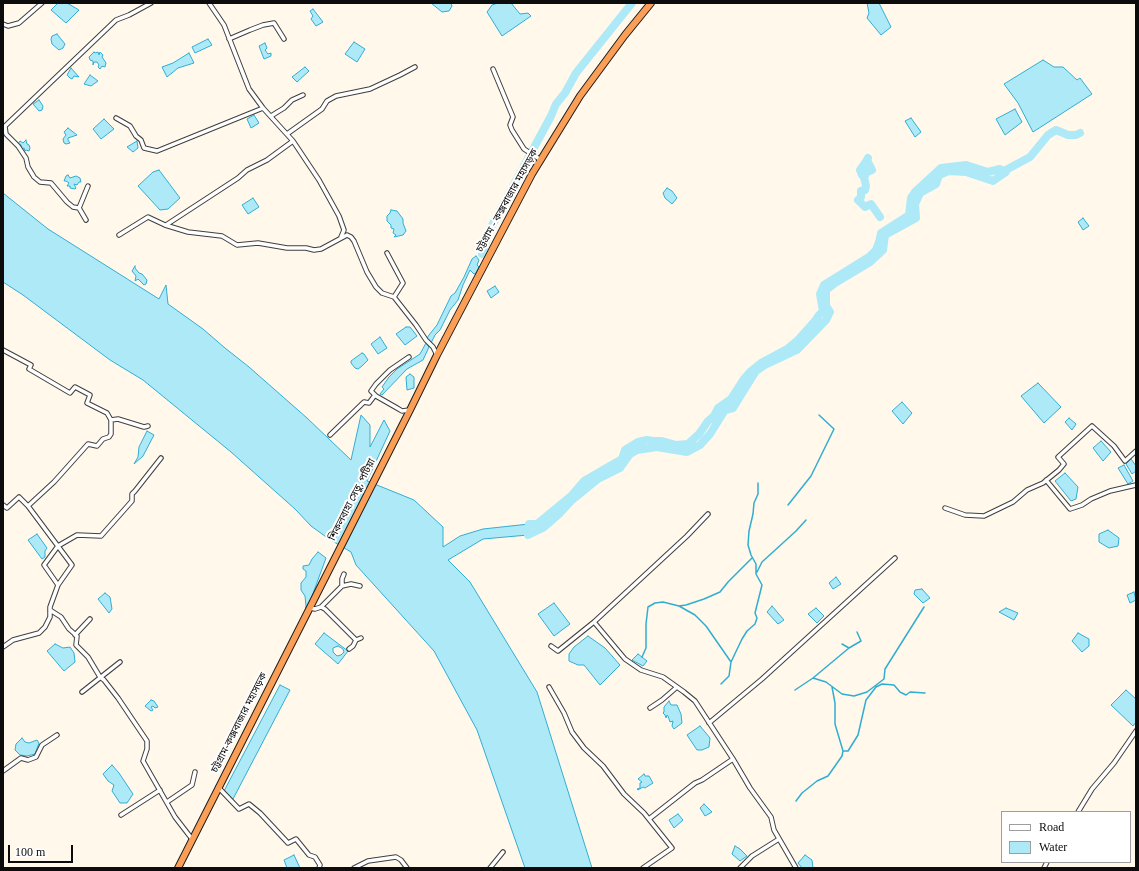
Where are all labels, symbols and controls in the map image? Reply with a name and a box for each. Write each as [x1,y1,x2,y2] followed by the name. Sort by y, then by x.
[475,147,541,255] street label: চট্টগ্রাম - কক্সবাজার মহাসড়ক
[327,457,379,543] street label: শিকলবাহা সেতু, পটিয়া
[209,671,271,775] street label: চট্টগ্রাম-কক্সবাজার মহাসড়ক
[1001,811,1131,863] legend
[1039,820,1064,834] text: Road
[10,837,75,863] scale bar
[1039,840,1067,854] text: Water
[15,845,45,859] text: 100 m

